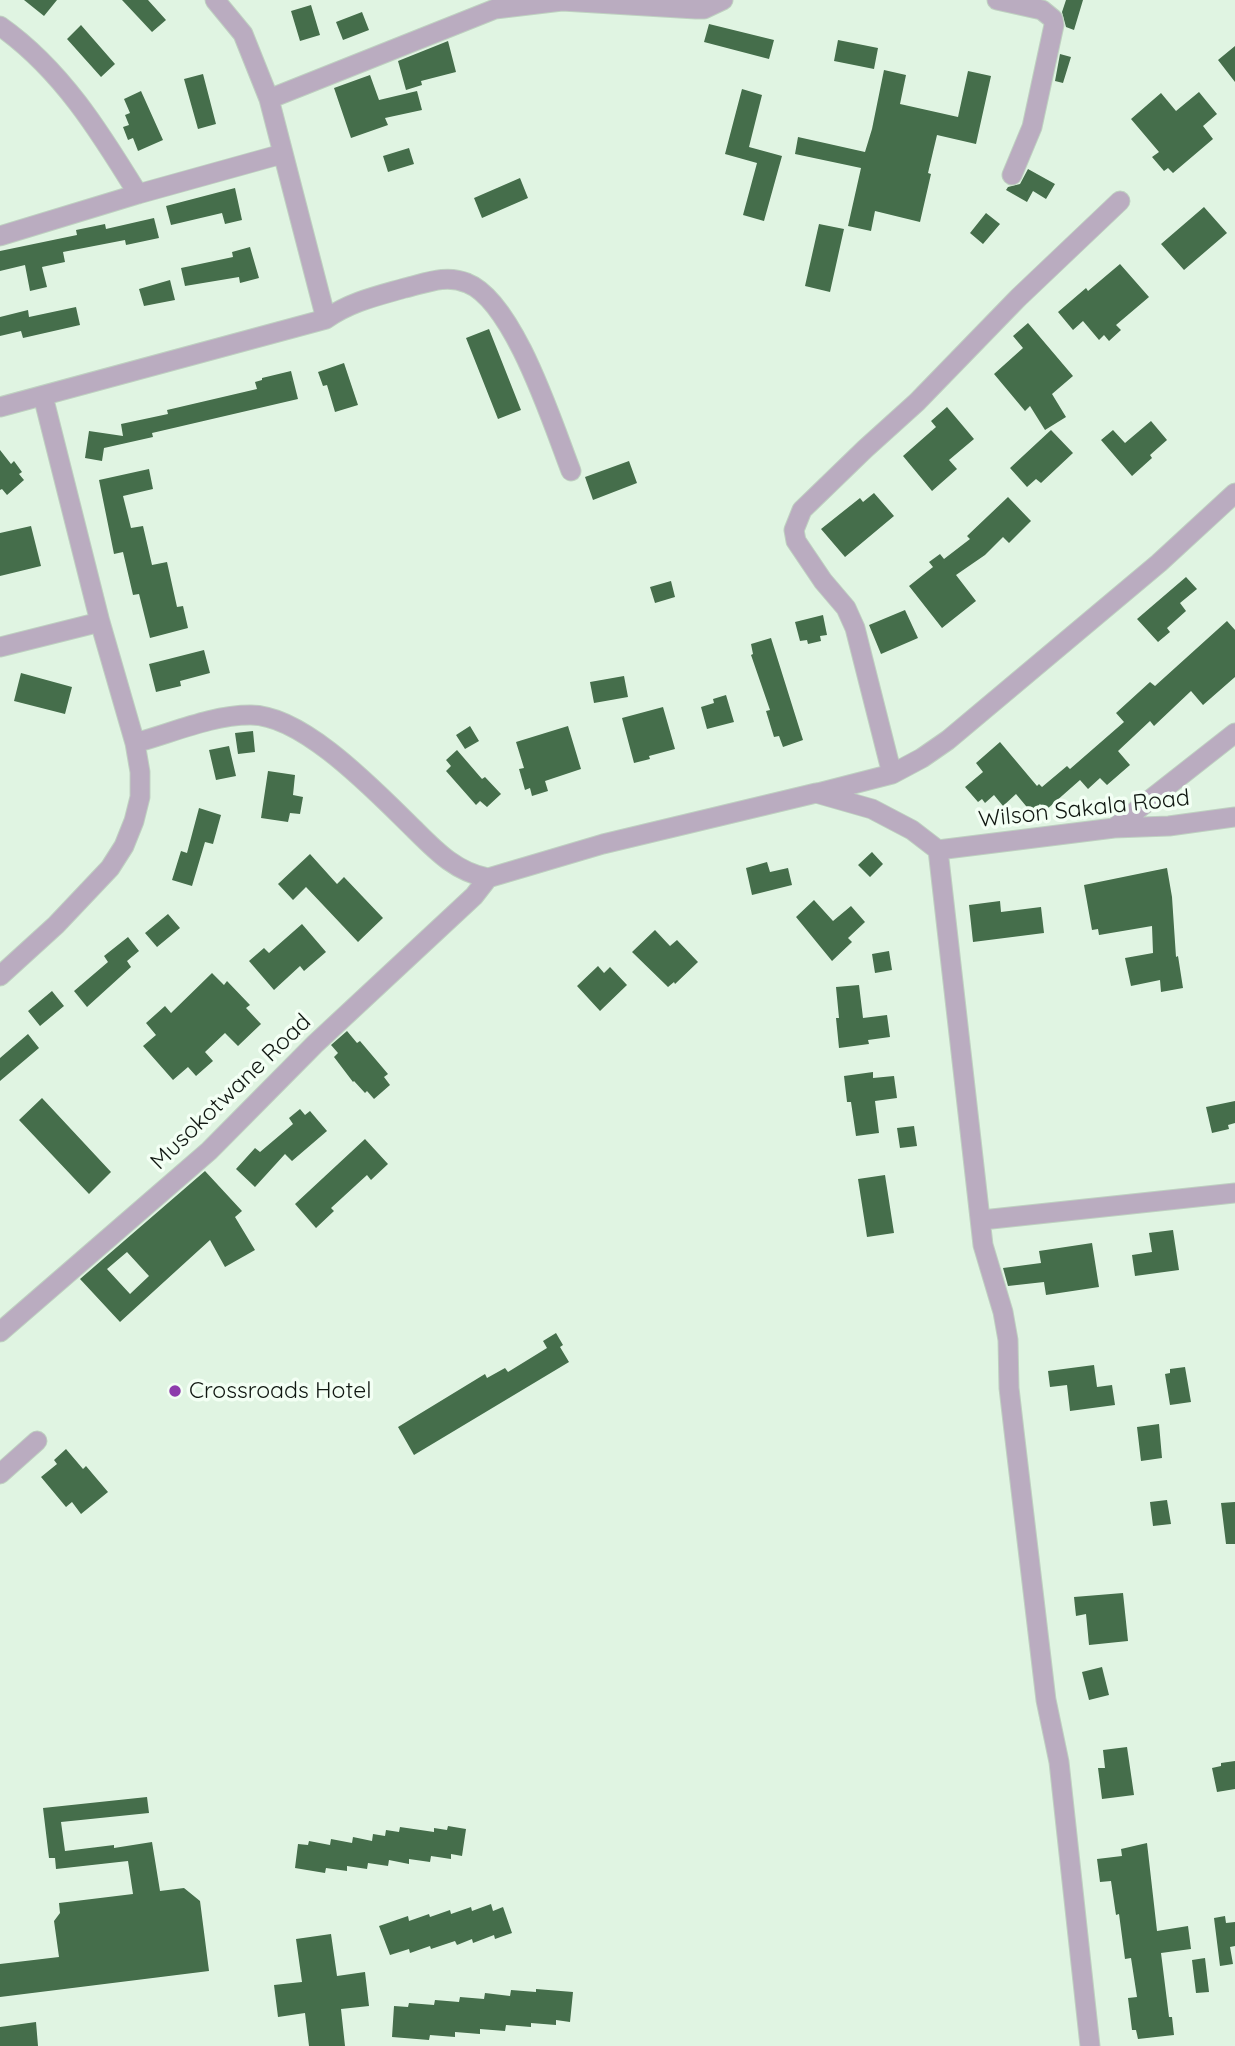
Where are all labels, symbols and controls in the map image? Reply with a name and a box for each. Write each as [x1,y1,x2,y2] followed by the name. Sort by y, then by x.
[977,784,1191,834] street label: Wilson Sakala Road
[145,1008,317,1176] street label: Musokotwane Road
[189,1377,371,1405] place label: Crossroads Hotel
[167,1383,183,1399] marker: Crossroads Hotel

